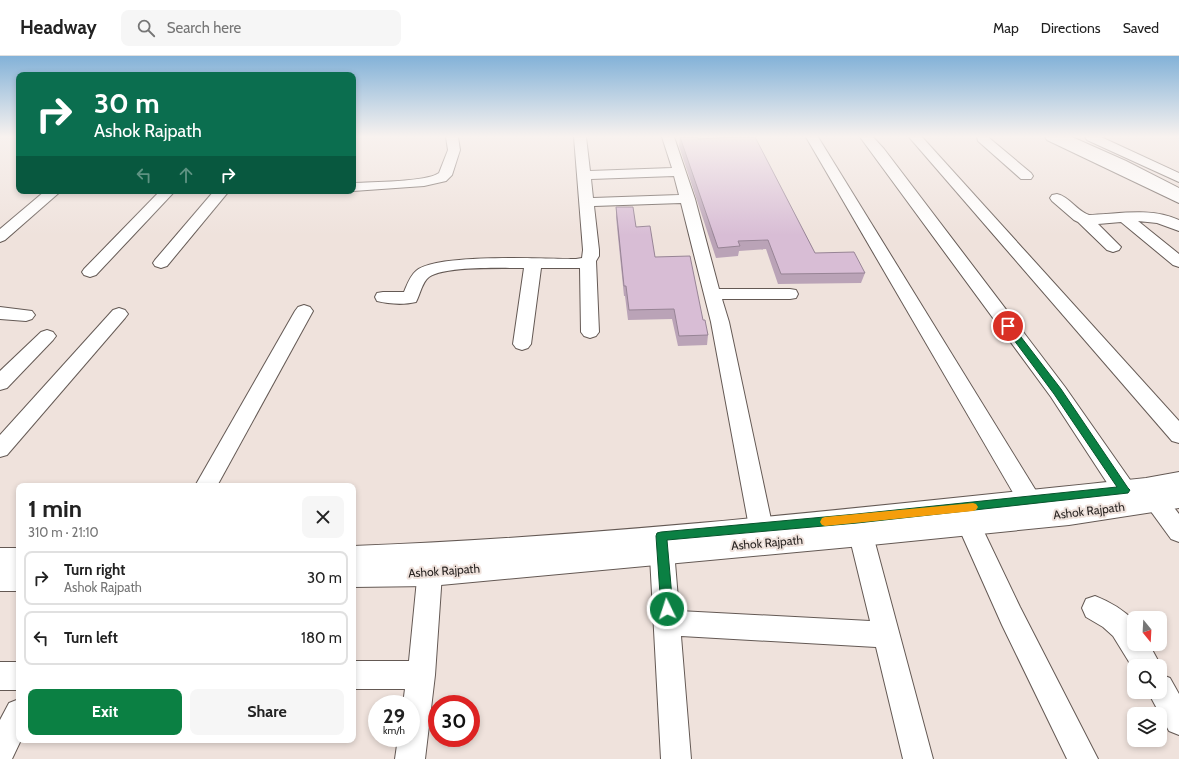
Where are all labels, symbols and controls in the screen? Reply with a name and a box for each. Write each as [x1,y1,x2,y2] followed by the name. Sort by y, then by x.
[121,10,401,46] search box
[20,16,97,39] text: Headway
[135,17,157,39] icon: search
[167,19,241,37] text: Search here
[993,19,1019,37] text: Map
[1041,19,1101,37] text: Directions
[1123,19,1159,37] text: Saved
[94,86,160,120] text: 30 m
[28,88,80,140] icon: right
[94,120,202,142] text: Ashok Rajpath
[133,164,155,186] icon: left
[175,164,197,186] icon: ahead
[217,164,239,186] icon: right
[991,309,1025,343] pin
[997,315,1019,337] icon: arrive
[28,494,82,523] text: 1 min
[302,496,344,538] button: close
[1052,499,1126,522] street label: Ashok Rajpath
[28,524,99,540] text: 310 m · 21:10
[730,532,803,553] street label: Ashok Rajpath
[64,561,125,579] text: Turn right
[408,561,480,580] street label: Ashok Rajpath
[30,567,52,589] icon: right
[307,569,342,587] text: 30 m
[64,579,142,595] text: Ashok Rajpath
[646,588,688,630] position arrow
[1127,611,1167,651] north arrow
[1127,611,1167,747] map controls
[30,627,52,649] icon: left
[64,629,118,647] text: Turn left
[301,629,342,647] text: 180 m
[1127,659,1167,699] button: search
[28,689,182,735] button: Exit
[190,689,344,735] button: Share
[428,695,480,747] speed limit sign: 30
[383,704,405,728] text: 29
[1127,707,1167,747] button: layers
[383,724,405,737] text: km/h

